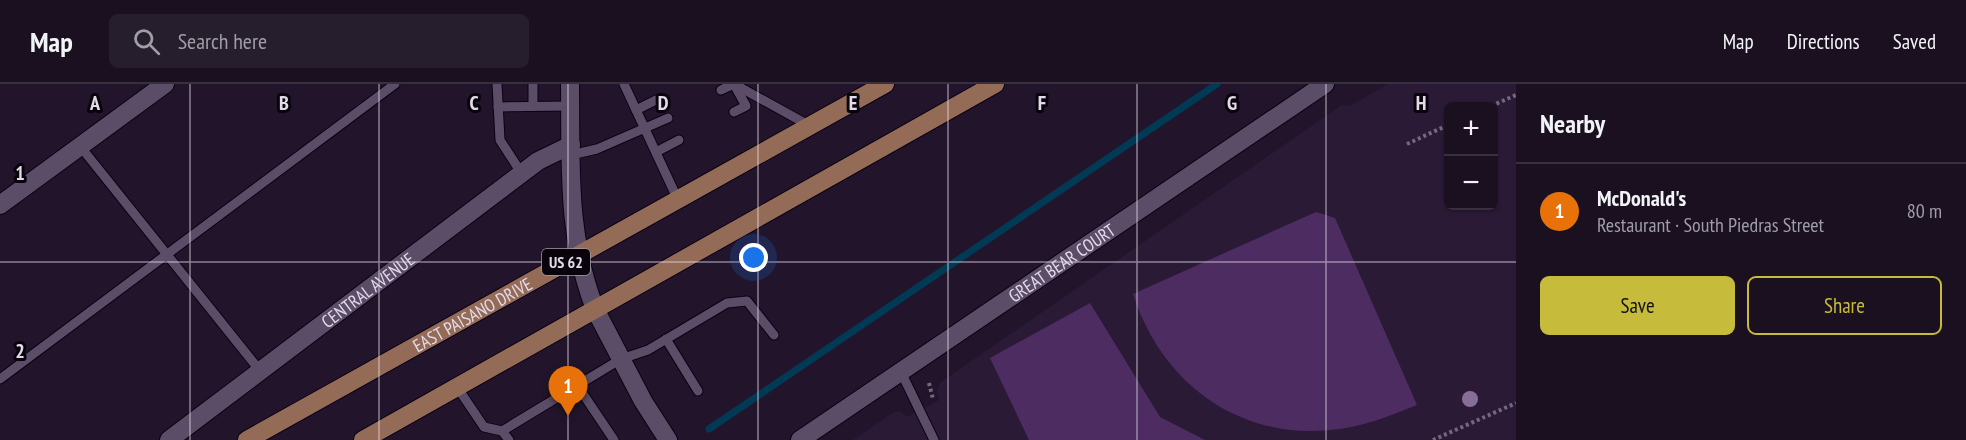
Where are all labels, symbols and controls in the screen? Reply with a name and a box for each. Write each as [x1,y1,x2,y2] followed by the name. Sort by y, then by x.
[109,14,529,68] search box
[30,23,73,60] text: Map
[130,25,163,58] icon: search
[178,27,267,55] text: Search here
[1723,28,1754,55] text: Map
[1787,28,1860,55] text: Directions
[1893,28,1936,55] text: Saved
[89,90,101,116] text: A
[279,90,289,116] text: B
[469,90,479,116] text: C
[658,90,669,116] text: D
[849,90,857,116] text: E
[1038,90,1046,116] text: F
[1227,90,1237,116] text: G
[1416,90,1426,116] text: H
[1444,102,1498,210] map controls
[1444,102,1498,156] button: +
[1540,107,1605,140] text: Nearby
[1444,156,1498,210] button: −
[15,160,25,186] text: 1
[1597,184,1686,212] text: McDonald's
[1555,198,1564,224] text: 1
[1907,198,1942,224] text: 80 m
[1597,212,1824,238] text: Restaurant · South Piedras Street
[1004,218,1119,307] street label: GREAT BEAR COURT
[739,243,768,272] your location
[316,247,419,333] street label: CENTRAL AVENUE
[542,249,590,275] road number: US 62
[409,272,536,357] street label: EAST PAISANO DRIVE
[1540,276,1735,335] button: Save
[1747,276,1942,335] button: Share
[15,338,25,364] text: 2
[548,366,588,416] pin: 1

